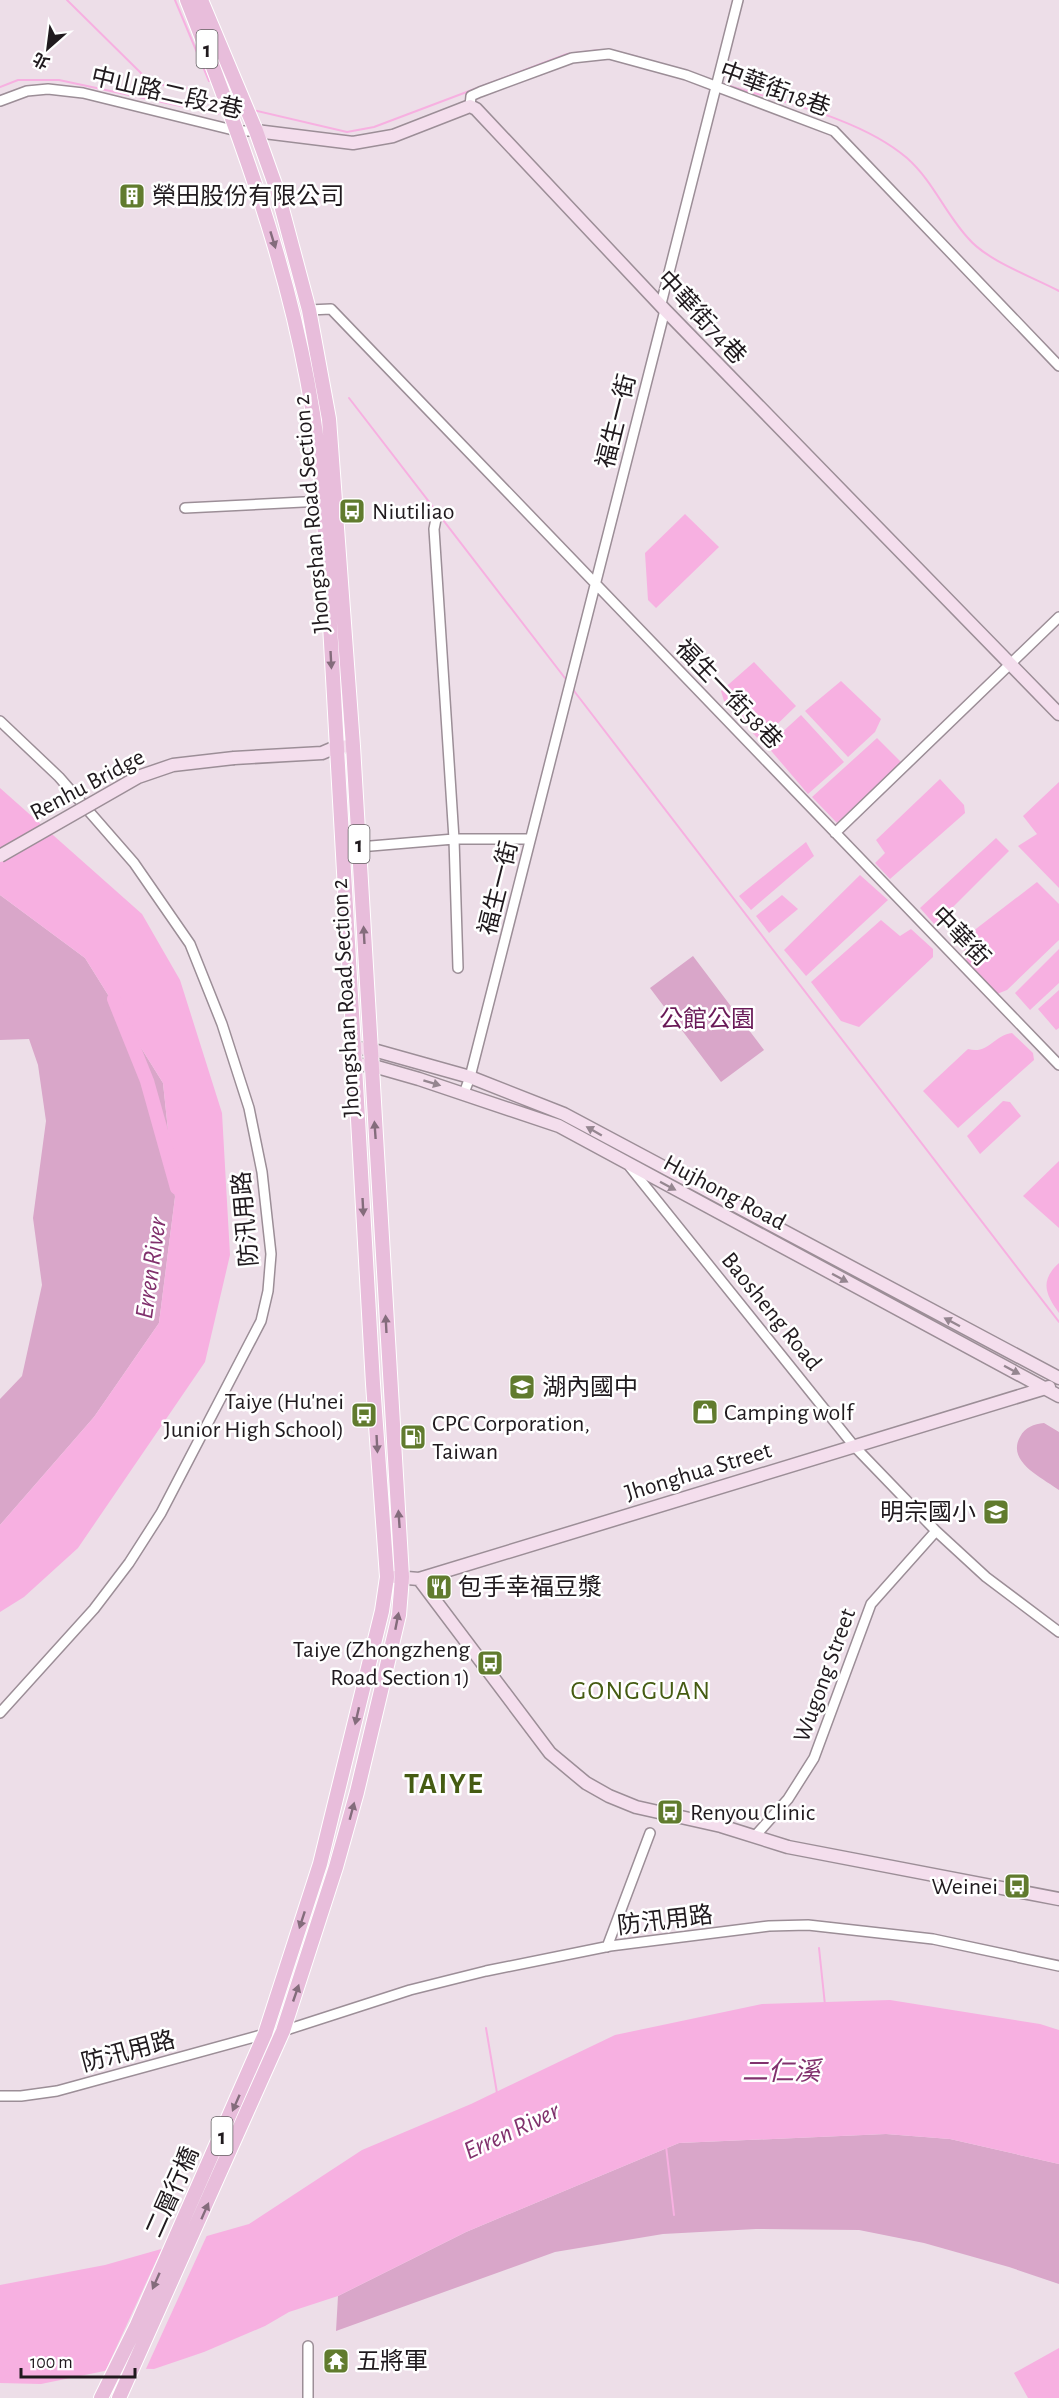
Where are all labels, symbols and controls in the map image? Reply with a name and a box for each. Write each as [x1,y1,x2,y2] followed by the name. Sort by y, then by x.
[18,18,78,78] north arrow
[196,30,218,68] road number: 1
[30,50,52,72] text: 北
[716,57,834,121] street label: 中華街18巷
[89,63,245,123] street label: 中山路二段2巷
[117,181,147,211] building icon: 榮田股份有限公司
[152,183,344,209] place label: 榮田股份有限公司
[269,231,278,249] one-way arrow
[652,265,752,369] street label: 中華街74巷
[592,371,640,471] street label: 福生一街
[290,394,334,634] street label: Jhongshan Road Section 2
[337,496,367,526] bus stop icon: Niutiliao
[372,500,455,524] place label: Niutiliao
[671,634,787,754] street label: 福生一街58巷
[327,651,336,670] one-way arrow
[26,745,149,825] street label: Renhu Bridge
[348,825,370,863] road number: 1
[474,838,522,938] street label: 福生一街
[328,878,364,1118] street label: Jhongshan Road Section 2
[927,901,995,971] street label: 中華街
[359,926,368,945] one-way arrow
[659,1006,755,1032] park label: 公館公園
[423,1079,441,1088] one-way arrow
[370,1120,379,1139] one-way arrow
[585,1126,602,1136] one-way arrow
[659,1151,790,1235] street label: Hujhong Road
[228,1170,262,1268] street label: 防汛用路
[660,1181,677,1191] one-way arrow
[359,1198,368,1217] one-way arrow
[131,1214,171,1321] water label: Erren River
[717,1248,826,1375] street label: Baosheng Road
[832,1273,849,1283] one-way arrow
[382,1315,391,1334] one-way arrow
[943,1317,960,1327] one-way arrow
[1003,1365,1020,1375] one-way arrow
[507,1372,537,1402] school or university icon: 湖內國中
[542,1374,638,1400] place label: 湖內國中
[164,1390,344,1442] place label: Taiye (Hu'nei Junior High School)
[690,1397,720,1427] shop icon: Camping wolf
[349,1400,379,1430] bus stop icon: Taiye (Hu'nei Junior High School)
[724,1401,855,1425] place label: Camping wolf
[432,1412,590,1464] place label: CPC Corporation, Taiwan
[398,1422,428,1452] fuel station icon: CPC Corporation, Taiwan
[372,1435,382,1454] one-way arrow
[622,1438,775,1506] street label: Jhonghua Street
[981,1497,1011,1527] school or university icon: 明宗國小
[880,1499,976,1525] place label: 明宗國小
[394,1510,403,1529] one-way arrow
[424,1572,454,1602] restaurant icon: 包手幸福豆漿
[458,1574,602,1600] place label: 包手幸福豆漿
[790,1605,860,1745] street label: Wugong Street
[393,1612,402,1631] one-way arrow
[293,1638,470,1690] place label: Taiye (Zhongzheng Road Section 1)
[475,1648,505,1678] bus stop icon: Taiye (Zhongzheng Road Section 1)
[570,1678,712,1704] district label: GONGGUAN
[351,1706,361,1725] one-way arrow
[404,1769,484,1799] district label: TAIYE
[655,1797,685,1827] bus stop icon: Renyou Clinic
[690,1801,815,1825] place label: Renyou Clinic
[347,1802,357,1820] one-way arrow
[1002,1871,1032,1901] bus stop icon: Weinei
[931,1875,998,1899] place label: Weinei
[616,1901,714,1939] street label: 防汛用路
[297,1911,307,1929] one-way arrow
[292,1984,302,2002] one-way arrow
[78,2026,178,2076] street label: 防汛用路
[742,2058,824,2085] water label: 二仁溪
[232,2095,241,2112] one-way arrow
[460,2097,565,2164] water label: Erren River
[212,2117,232,2155] road number: 1
[141,2143,203,2241] street label: 二層行橋
[200,2203,209,2220] one-way arrow
[152,2273,161,2290] one-way arrow
[21,2341,135,2379] scale bar
[321,2346,351,2376] temple icon: 五將軍
[356,2348,428,2374] place label: 五將軍
[30,2354,73,2372] text: 100 m

